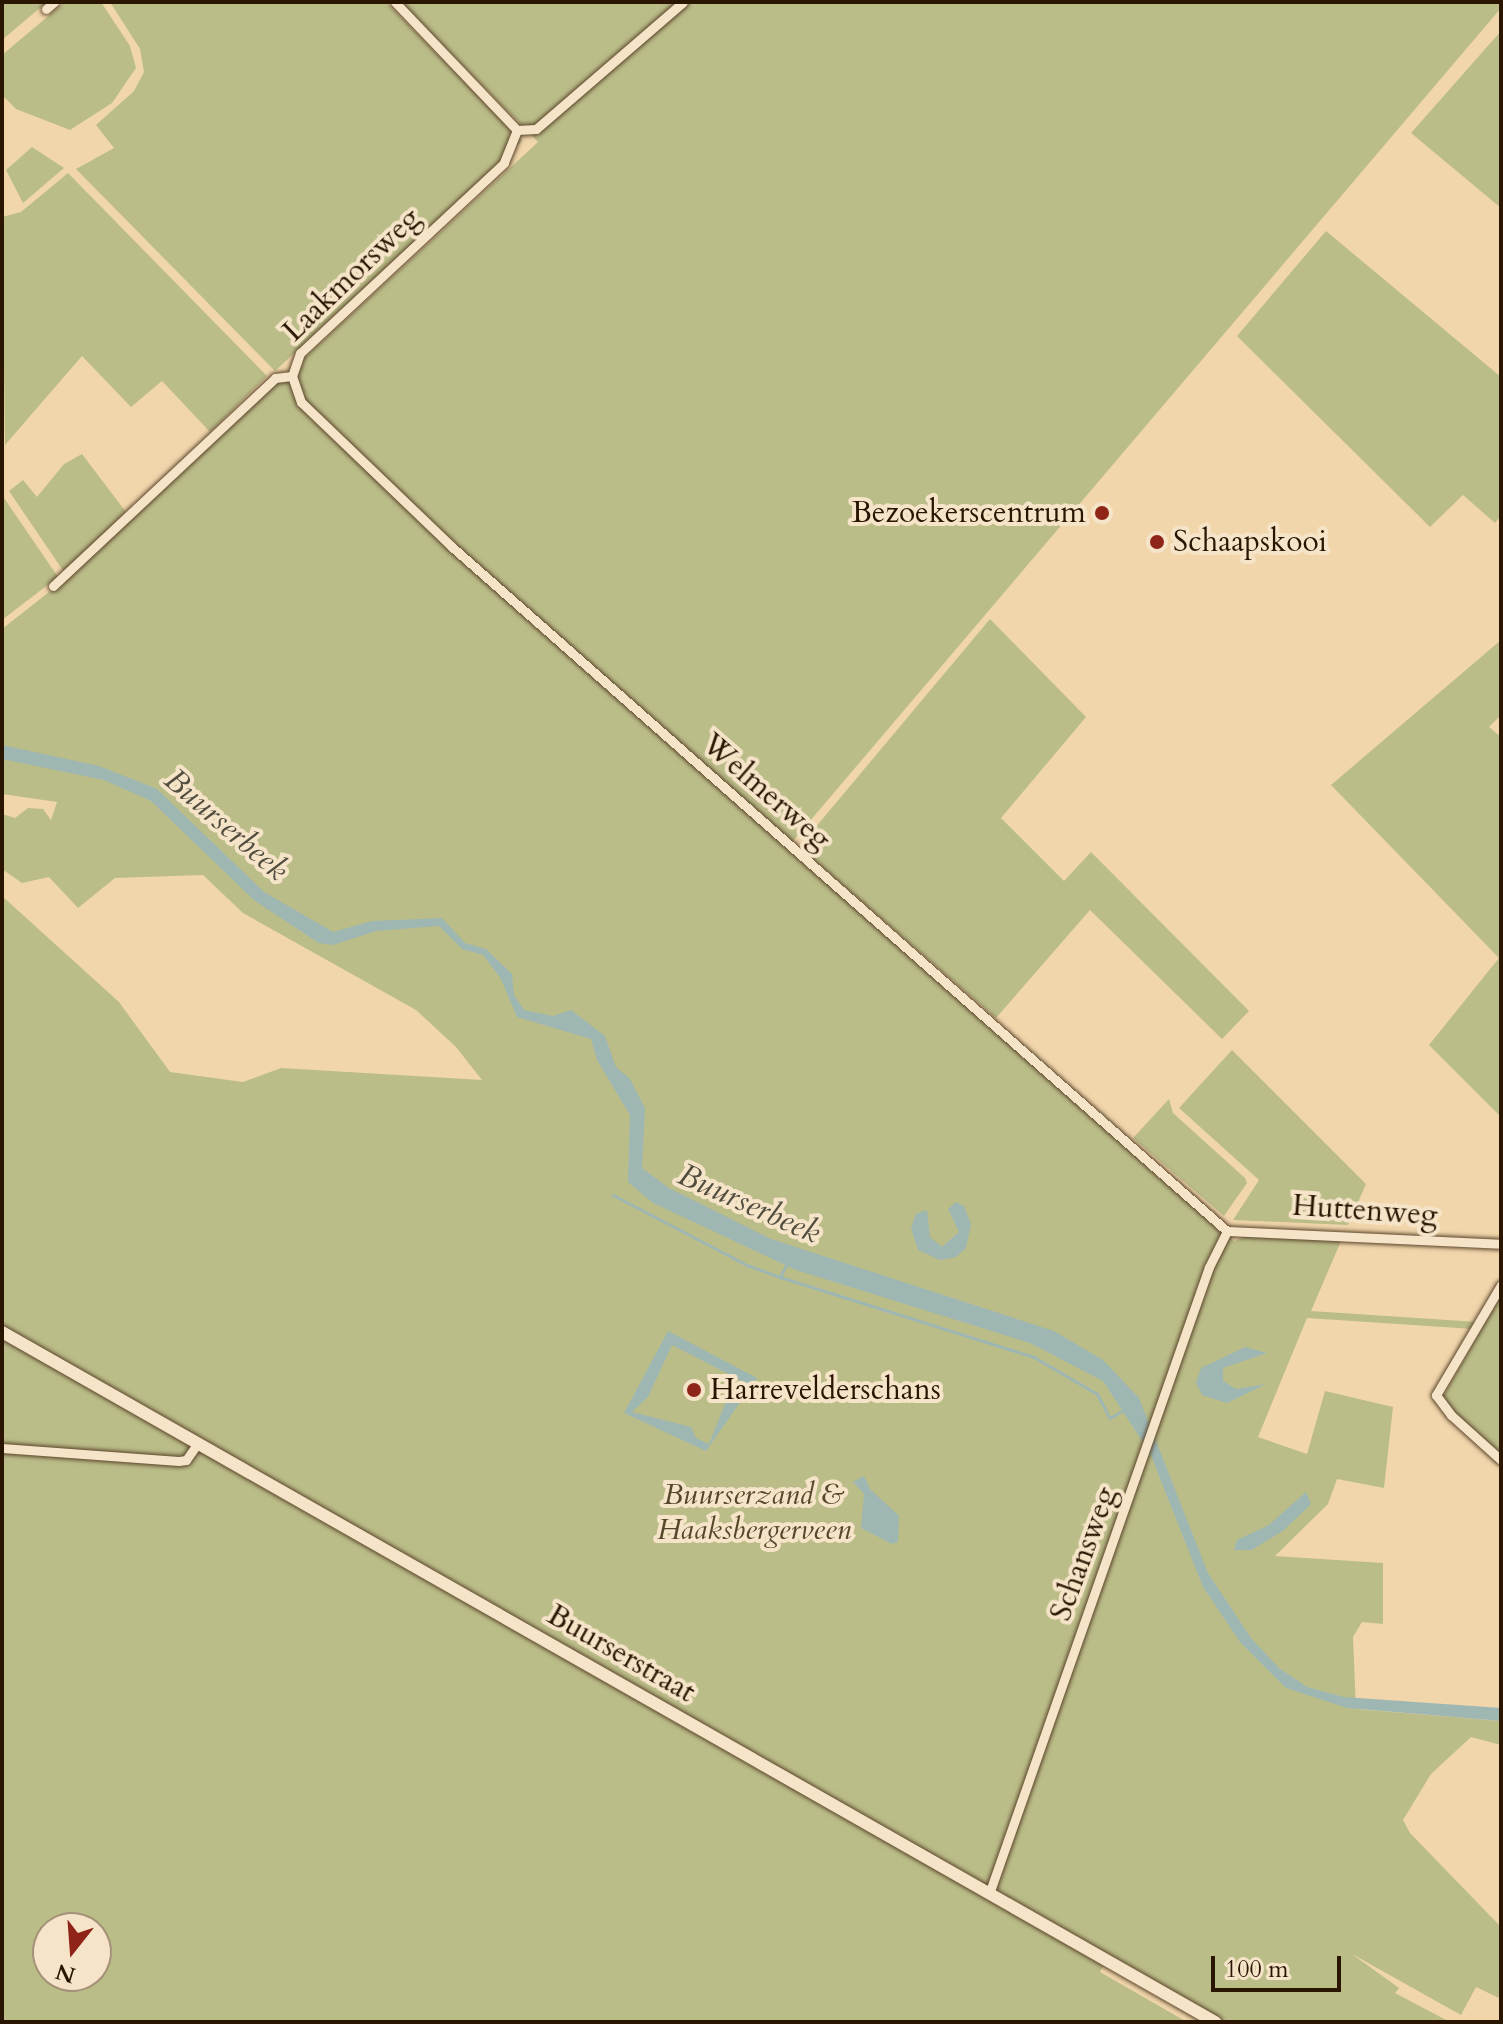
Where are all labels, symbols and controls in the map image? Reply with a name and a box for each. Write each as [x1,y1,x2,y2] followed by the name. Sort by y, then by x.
[276,201,428,349] street label: Laakmorsweg
[851,495,1086,531] place label: Bezoekerscentrum
[1093,504,1111,522] marker: Bezoekerscentrum
[1173,524,1327,560] place label: Schaapskooi
[1148,533,1166,551] marker: Schaapskooi
[694,726,838,858] street label: Welmerweg
[156,761,296,889] water label: Buurserbeek
[672,1156,826,1252] water label: Buurserbeek
[1291,1188,1439,1234] street label: Huttenweg
[710,1372,941,1408] place label: Harrevelderschans
[685,1381,703,1399] marker: Harrevelderschans
[657,1477,851,1548] park label: Buurserzand & Haaksbergerveen
[1043,1482,1125,1626] street label: Schansweg
[541,1597,701,1711] street label: Buurserstraat
[32,1912,112,1992] north arrow
[1215,1940,1345,1990] scale bar
[1225,1953,1289,1986] text: 100 m
[52,1956,79,1990] text: N

